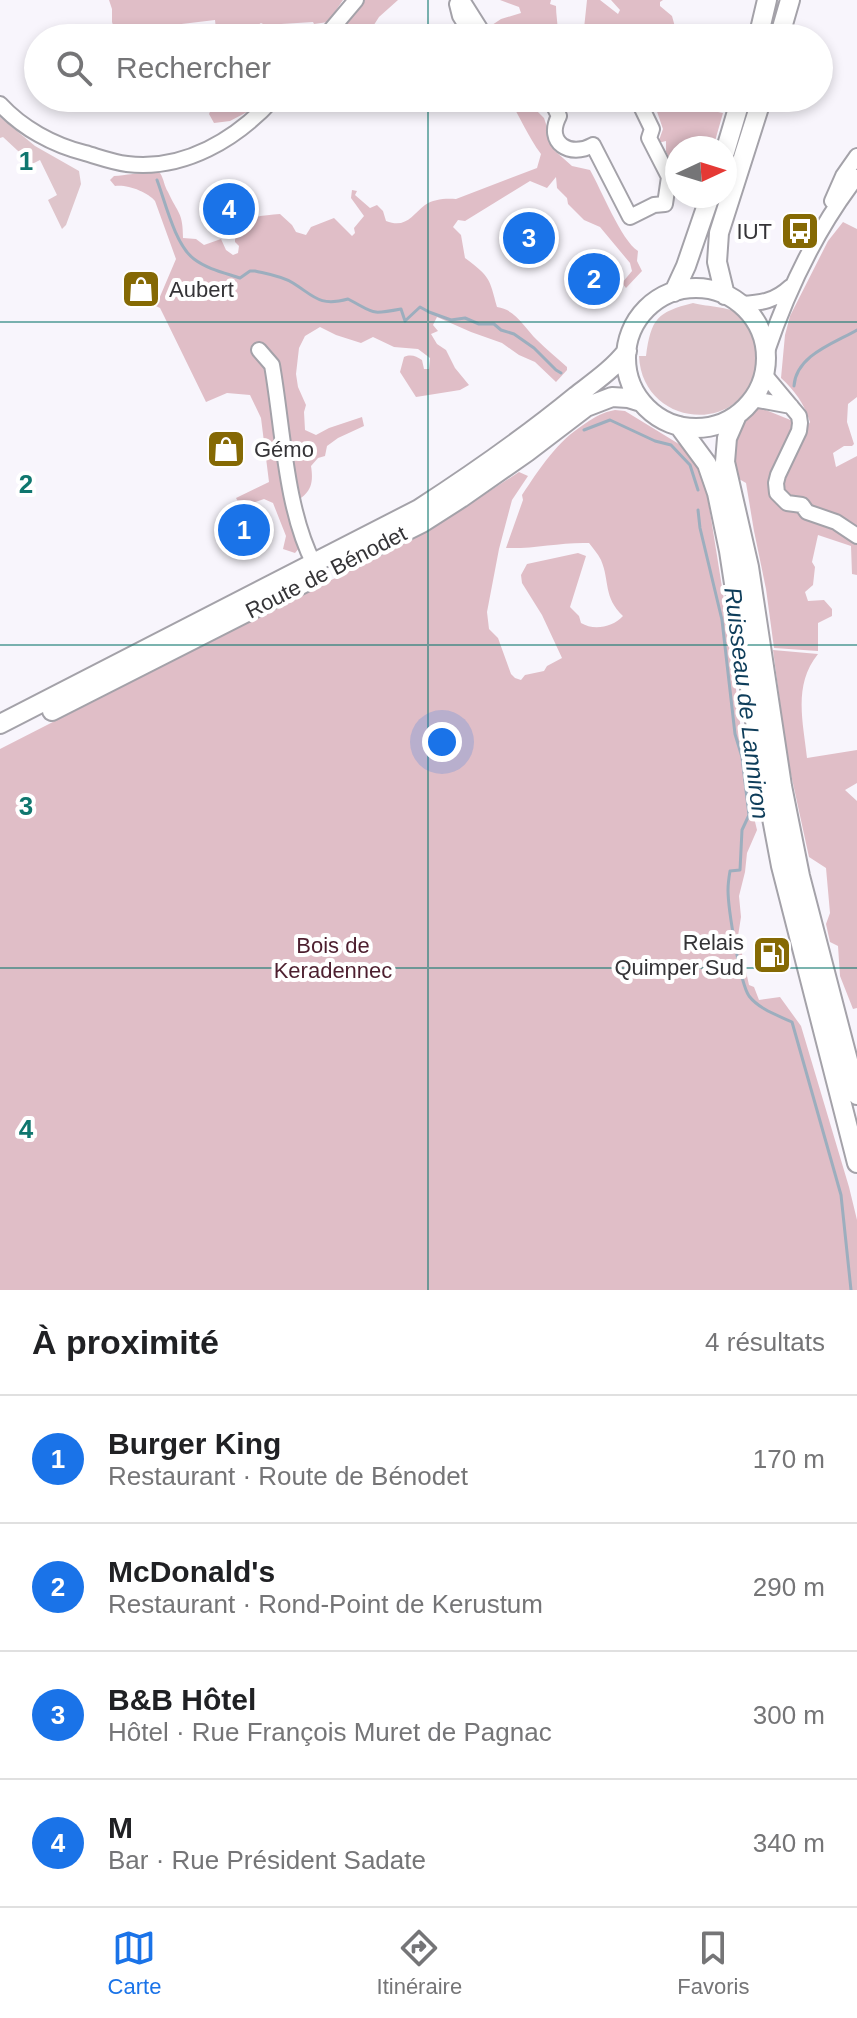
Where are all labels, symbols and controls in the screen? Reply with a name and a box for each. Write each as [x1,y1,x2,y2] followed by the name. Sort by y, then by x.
[24,24,833,112] search box
[52,46,96,90] icon: search
[116,51,271,84] text: Rechercher
[665,136,737,208] north arrow
[19,146,33,176] text: 1
[203,179,255,239] pin: 4
[503,208,555,268] pin: 3
[779,210,821,252] bus stop icon: IUT
[737,219,772,244] place label: IUT
[568,249,620,309] pin: 2
[120,268,162,310] shop icon: Aubert
[169,277,234,302] place label: Aubert
[205,428,247,470] shop icon: Gémo
[254,437,314,462] place label: Gémo
[19,469,33,499] text: 2
[218,500,270,560] pin: 1
[241,521,411,623] street label: Route de Bénodet
[719,585,775,821] water label: Ruisseau de Lanniron
[422,722,462,762] your location
[19,791,33,821] text: 3
[614,930,744,980] place label: Relais Quimper Sud
[274,933,392,983] park label: Bois de Keradennec
[751,934,793,976] fuel station icon: Relais Quimper Sud
[19,1114,34,1144] text: 4
[32,1323,219,1361] text: À proximité
[705,1327,825,1357] text: 4 résultats
[108,1427,281,1460] text: Burger King
[51,1444,65,1474] text: 1
[753,1444,825,1474] text: 170 m
[108,1461,468,1491] text: Restaurant · Route de Bénodet
[108,1555,275,1588] text: McDonald's
[51,1572,65,1602] text: 2
[753,1572,825,1602] text: 290 m
[108,1589,543,1619] text: Restaurant · Rond-Point de Kerustum
[108,1683,256,1716] text: B&B Hôtel
[51,1700,65,1730] text: 3
[753,1700,825,1730] text: 300 m
[108,1717,552,1747] text: Hôtel · Rue François Muret de Pagnac
[108,1811,133,1844] text: M
[51,1828,65,1858] text: 4
[753,1828,825,1858] text: 340 m
[108,1845,426,1875] text: Bar · Rue Président Sadate
[108,1926,161,2000] tab: Carte
[377,1926,462,2000] tab: Itinéraire
[677,1926,749,2000] tab: Favoris

